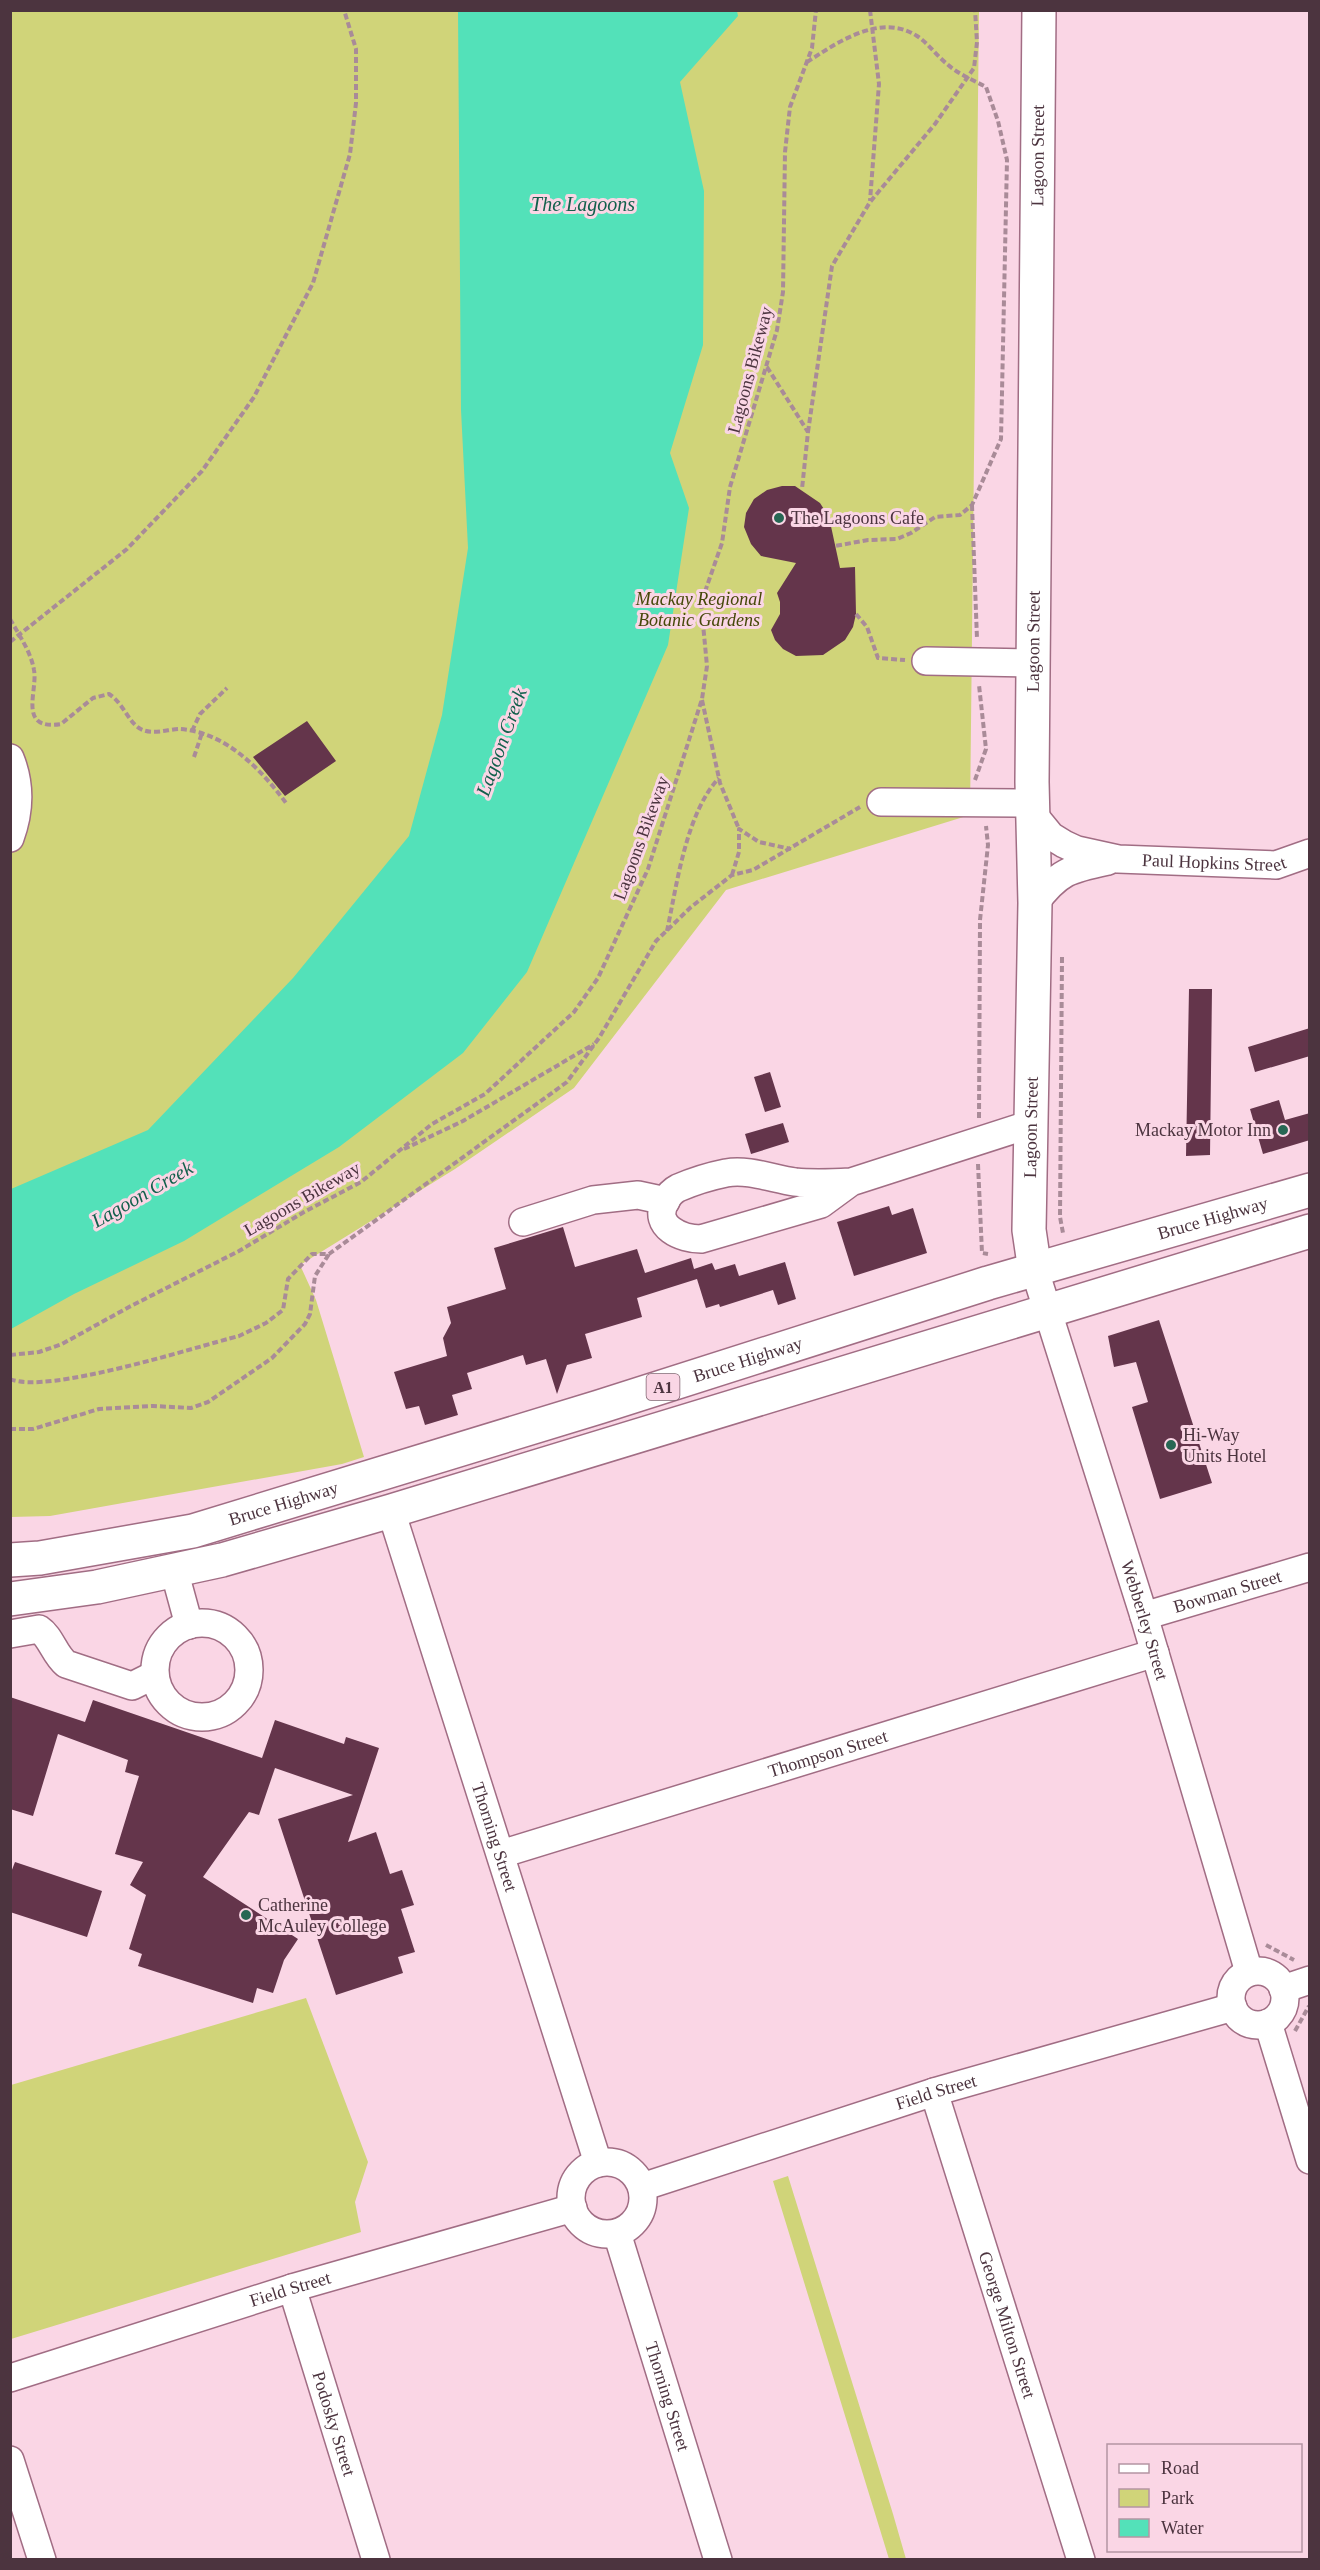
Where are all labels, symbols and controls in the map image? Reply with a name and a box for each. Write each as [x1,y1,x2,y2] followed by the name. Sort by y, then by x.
[1027,105,1048,206] street label: Lagoon Street
[531,193,635,216] water label: The Lagoons
[723,304,777,436] street label: Lagoons Bikeway
[791,508,924,528] place label: The Lagoons Cafe
[772,511,786,525] marker: The Lagoons Cafe
[635,589,762,630] park label: Mackay Regional Botanic Gardens
[1023,591,1044,692] street label: Lagoon Street
[471,684,532,800] water label: Lagoon Creek
[609,773,673,903] street label: Lagoons Bikeway
[1142,850,1289,875] street label: Paul Hopkins Street
[1020,1077,1042,1178] street label: Lagoon Street
[1135,1120,1271,1140] place label: Mackay Motor Inn
[1276,1123,1290,1137] marker: Mackay Motor Inn
[87,1156,198,1233] water label: Lagoon Creek
[240,1158,364,1240] street label: Lagoons Bikeway
[1155,1193,1270,1243] street label: Bruce Highway
[691,1333,805,1386] street label: Bruce Highway
[646,1374,680,1400] road number: A1
[1183,1425,1267,1466] place label: Hi-Way Units Hotel
[1164,1438,1178,1452] marker: Hi-Way Units Hotel
[226,1477,341,1530] street label: Bruce Highway
[1117,1558,1172,1682] street label: Webberley Street
[1171,1566,1284,1617] street label: Bowman Street
[766,1726,890,1781] street label: Thompson Street
[468,1780,521,1894] street label: Thorning Street
[258,1895,386,1936] place label: Catherine McAuley College
[239,1908,253,1922] marker: Catherine McAuley College
[893,2070,979,2114] street label: Field Street
[975,2249,1040,2401] street label: George Milton Street
[247,2267,333,2311] street label: Field Street
[641,2339,694,2454] street label: Thorning Street
[308,2369,359,2479] street label: Podosky Street
[1107,2444,1302,2552] legend
[1161,2458,1199,2478] text: Road
[1161,2488,1194,2508] text: Park
[1161,2518,1204,2538] text: Water

